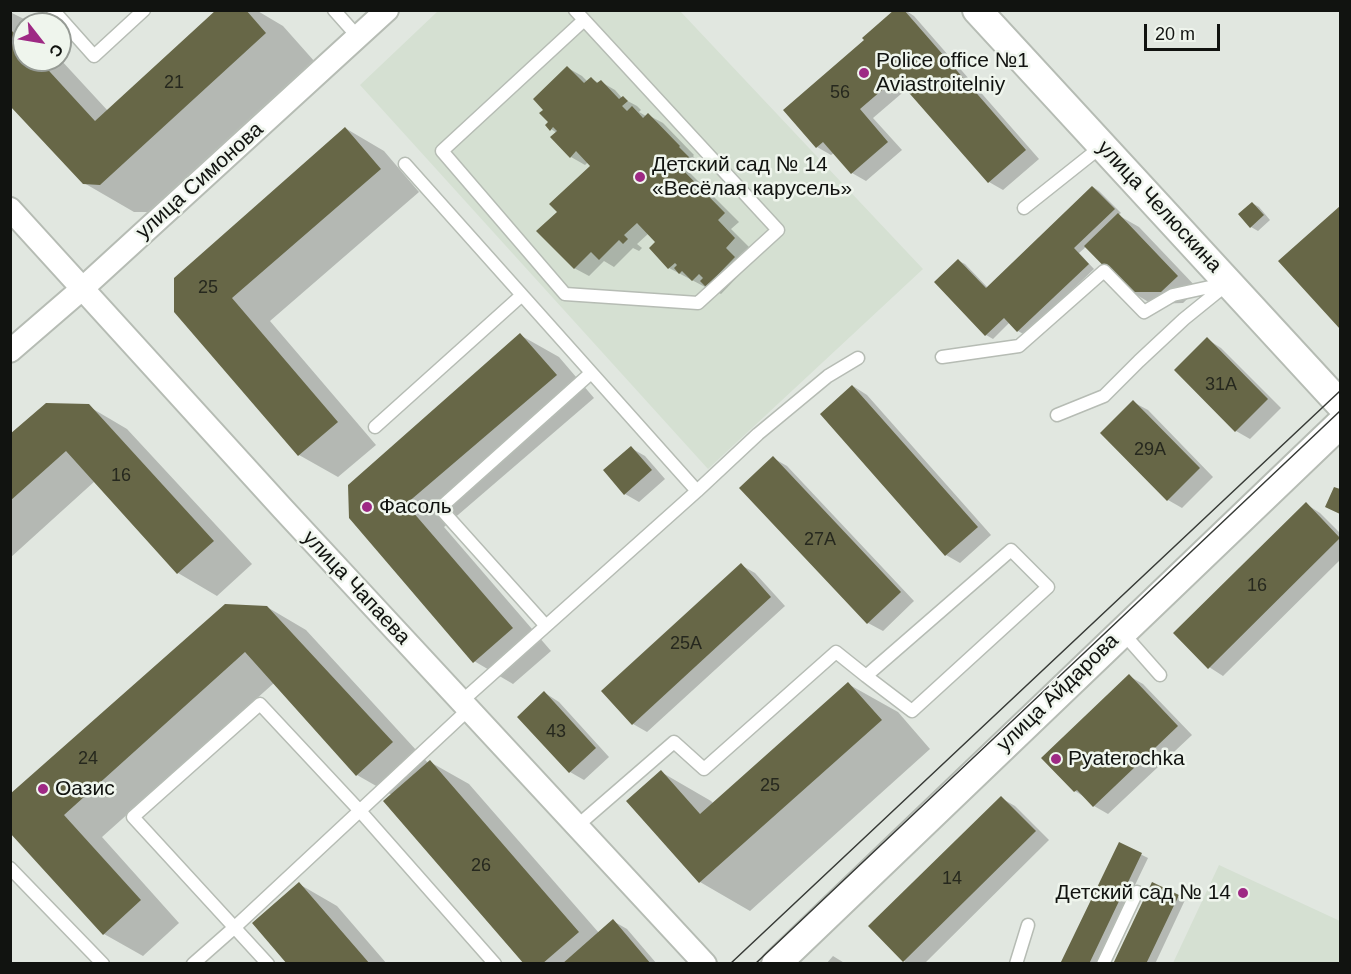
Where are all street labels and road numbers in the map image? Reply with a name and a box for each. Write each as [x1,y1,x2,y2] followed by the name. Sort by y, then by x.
[131,117,269,245] street label: улица Симонова
[1091,136,1227,278] street label: улица Челюскина
[297,526,415,650] street label: улица Чапаева
[992,629,1124,757] street label: улица Айдарова

